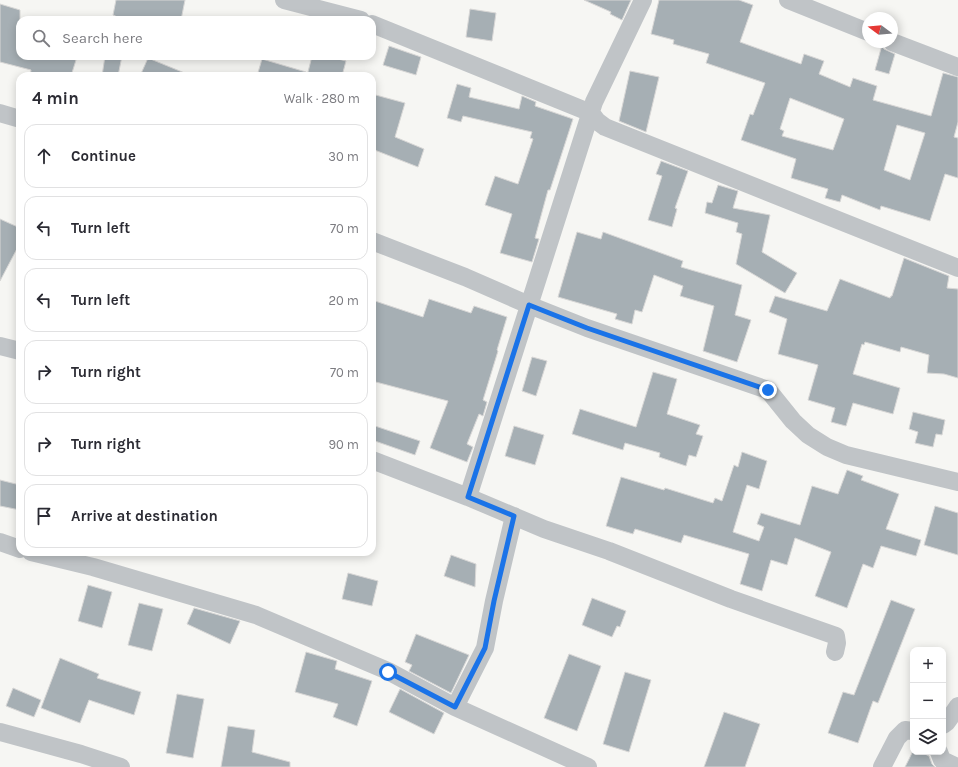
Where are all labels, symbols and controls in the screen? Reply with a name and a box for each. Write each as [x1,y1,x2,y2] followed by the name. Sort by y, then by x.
[862,12,898,48] north arrow
[16,16,376,60] search box
[30,27,52,49] icon: search
[62,29,143,47] text: Search here
[32,88,79,108] text: 4 min
[284,91,360,106] text: Walk · 280 m
[33,145,55,167] icon: ahead
[71,147,136,165] text: Continue
[328,149,359,164] text: 30 m
[33,217,55,239] icon: left
[71,219,130,237] text: Turn left
[330,221,359,236] text: 70 m
[33,289,55,311] icon: left
[71,291,130,309] text: Turn left
[329,293,359,308] text: 20 m
[33,361,55,383] icon: right
[71,363,141,381] text: Turn right
[330,365,359,380] text: 70 m
[759,381,777,399] route end
[33,433,55,455] icon: right
[71,435,141,453] text: Turn right
[328,437,359,452] text: 90 m
[33,505,55,527] icon: arrive
[71,507,218,525] text: Arrive at destination
[910,647,946,755] map controls
[910,647,946,683] button: +
[379,663,397,681] route start
[910,683,946,719] button: −
[910,719,946,755] button: layers

